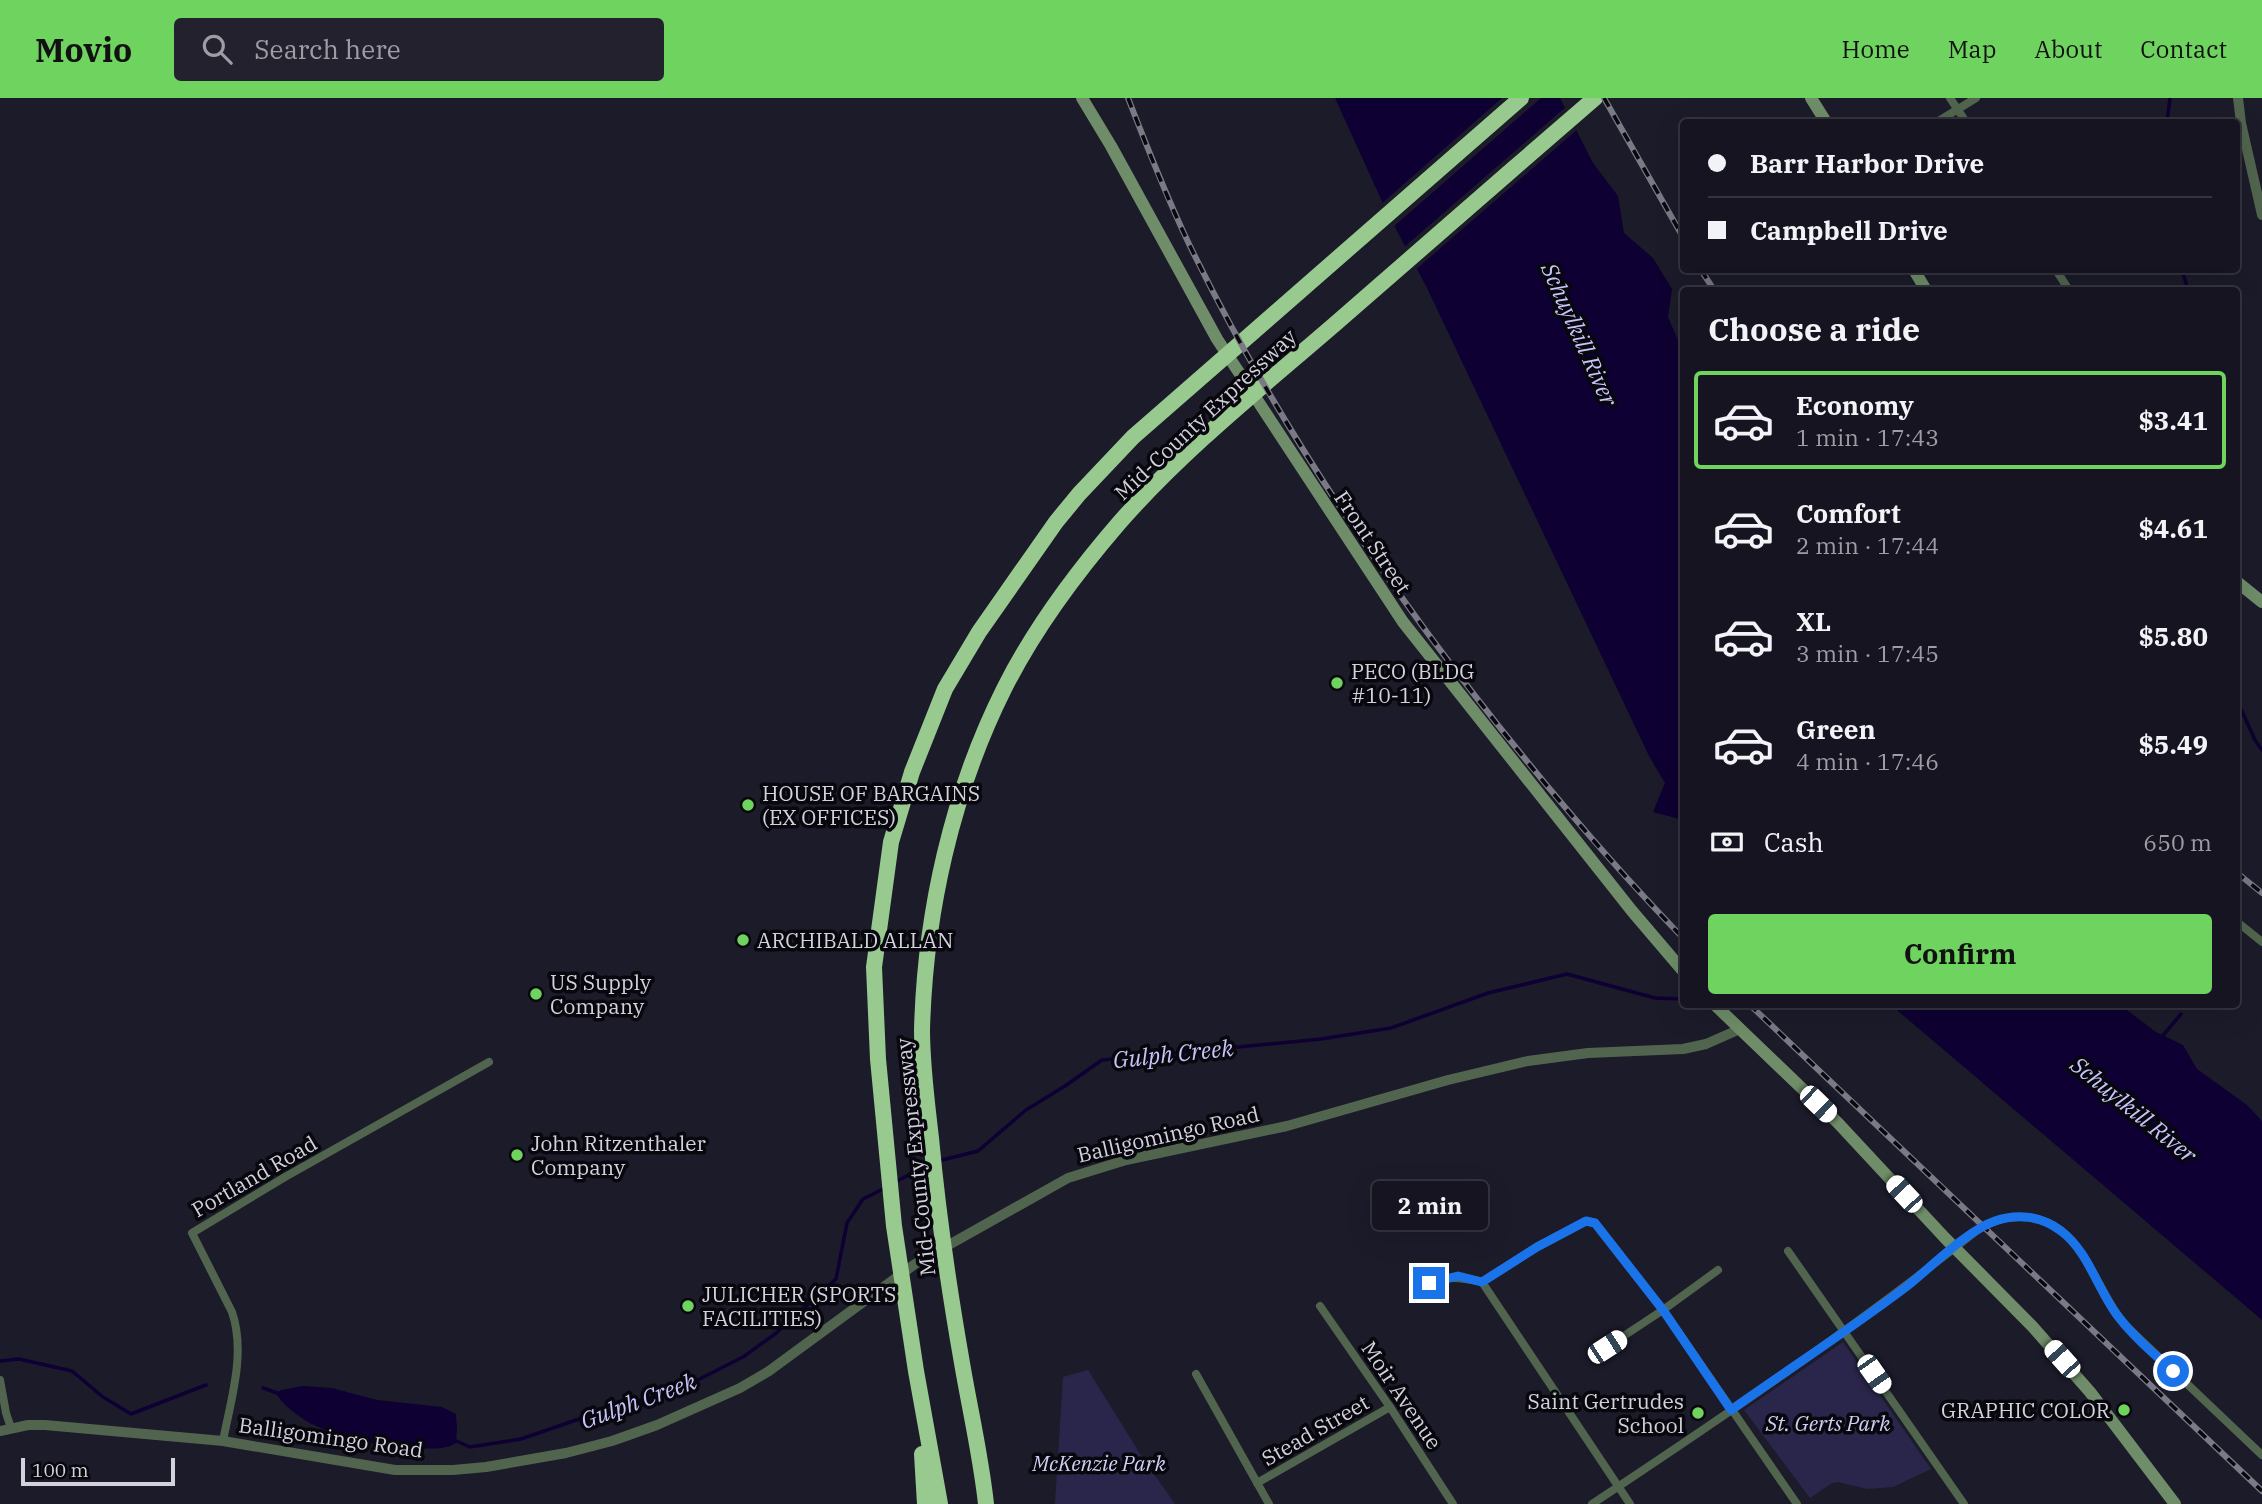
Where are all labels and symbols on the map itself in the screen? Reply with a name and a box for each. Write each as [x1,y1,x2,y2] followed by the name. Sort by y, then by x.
[1535,257,1625,411] water label: Schuylkill River
[1108,322,1303,506] street label: Mid-County Expressway
[1328,485,1418,599] street label: Front Street
[1351,657,1474,709] place label: PECO (BLDG #10-11)
[1329,675,1345,691] marker: PECO (BLDG #10-11)
[762,779,980,831] place label: HOUSE OF BARGAINS (EX OFFICES)
[740,797,756,813] marker: HOUSE OF BARGAINS (EX OFFICES)
[757,926,953,954] place label: ARCHIBALD ALLAN
[735,932,751,948] marker: ARCHIBALD ALLAN
[550,968,652,1020] place label: US Supply Company
[528,986,544,1002] marker: US Supply Company
[1111,1032,1235,1074] water label: Gulph Creek
[888,1036,941,1277] street label: Mid-County Expressway
[2064,1048,2204,1170] water label: Schuylkill River
[1796,1082,1841,1126] car
[1074,1099,1262,1169] street label: Balligomingo Road
[186,1129,322,1223] street label: Portland Road
[531,1129,706,1181] place label: John Ritzenthaler Company
[509,1147,525,1163] marker: John Ritzenthaler Company
[1882,1171,1927,1217] car
[1371,1182,1487,1230] callout: 2 min
[1413,1267,1445,1299] route end
[702,1280,896,1332] place label: JULICHER (SPORTS FACILITIES)
[680,1298,696,1314] marker: JULICHER (SPORTS FACILITIES)
[1584,1327,1631,1367] car
[1356,1335,1448,1455] street label: Moir Avenue
[2041,1336,2084,1382] car
[1854,1351,1895,1397] car
[2157,1355,2189,1387] route start
[576,1365,701,1435] water label: Gulph Creek
[1528,1387,1684,1439] place label: Saint Gertrudes School
[1256,1388,1374,1472] street label: Stead Street
[1941,1396,2110,1424] place label: GRAPHIC COLOR
[2116,1402,2132,1418] marker: GRAPHIC COLOR
[1690,1405,1706,1421] marker: Saint Gertrudes School
[1765,1409,1891,1437] park label: St. Gerts Park
[237,1410,425,1464] street label: Balligomingo Road
[1031,1449,1167,1477] park label: McKenzie Park
[21,1455,175,1487] scale bar

